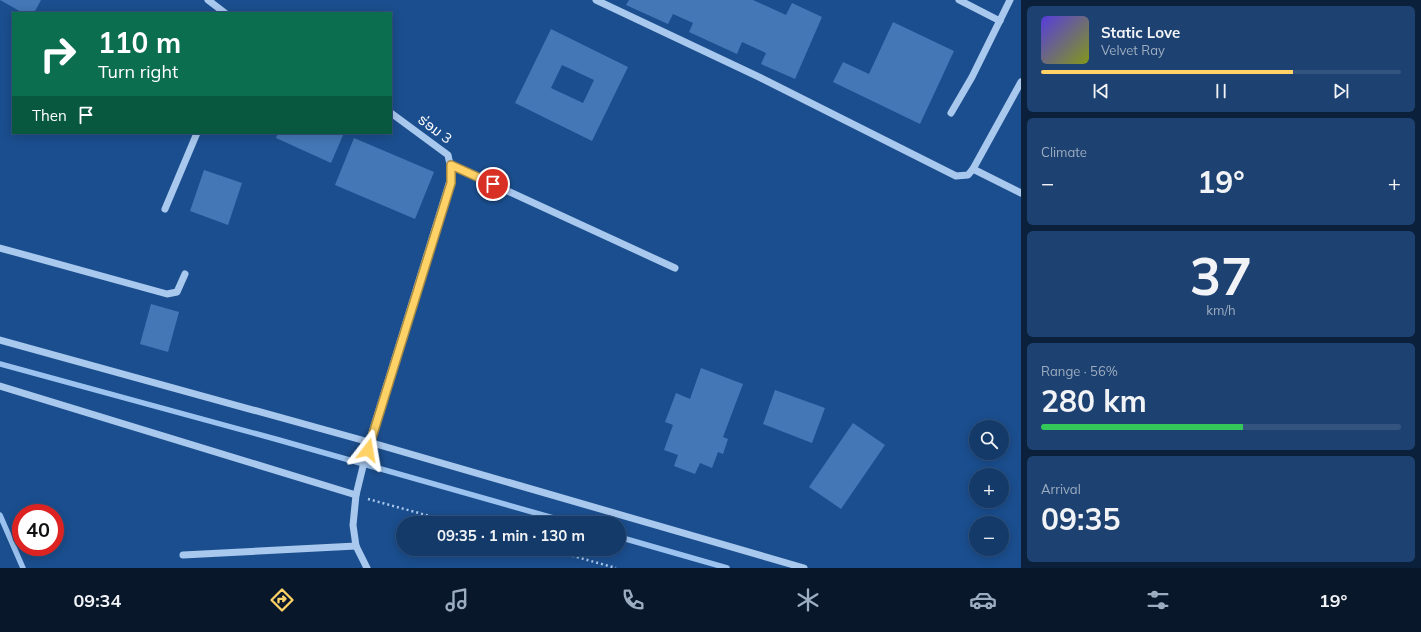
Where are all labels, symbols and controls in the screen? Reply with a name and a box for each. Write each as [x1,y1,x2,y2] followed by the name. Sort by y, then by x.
[1101,23,1180,42] text: Static Love
[98,25,181,60] text: 110 m
[32,28,84,80] icon: right
[1101,42,1165,58] text: Velvet Ray
[98,60,178,83] text: Turn right
[1090,80,1112,102] icon: previous
[1210,80,1232,102] icon: pause
[1330,80,1352,102] icon: next
[75,104,97,126] icon: arrive
[32,106,67,125] text: Then
[414,110,456,148] street label: ຮ່ອມ 3
[1041,144,1087,160] text: Climate
[1197,163,1245,201] text: 19°
[476,167,510,201] pin
[1041,169,1054,197] text: −
[1388,169,1401,197] text: +
[482,173,504,195] icon: arrive
[1190,243,1252,308] text: 37
[1206,302,1236,318] text: km/h
[1041,363,1118,379] text: Range · 56%
[1041,382,1147,420] text: 280 km
[969,420,1009,556] map controls
[969,420,1009,460] button: search
[347,429,389,471] position arrow
[969,468,1009,508] button: +
[1041,481,1081,497] text: Arrival
[1041,500,1120,538] text: 09:35
[12,504,64,556] speed limit sign: 40
[969,516,1009,556] button: −
[437,526,585,545] text: 09:35 · 1 min · 130 m
[268,586,296,614] icon: directions
[443,586,471,614] icon: music
[619,586,647,614] icon: phone
[794,586,822,614] icon: climate
[969,586,997,614] icon: car
[1144,586,1172,614] icon: filters
[74,589,121,612] text: 09:34
[1319,589,1347,612] text: 19°

